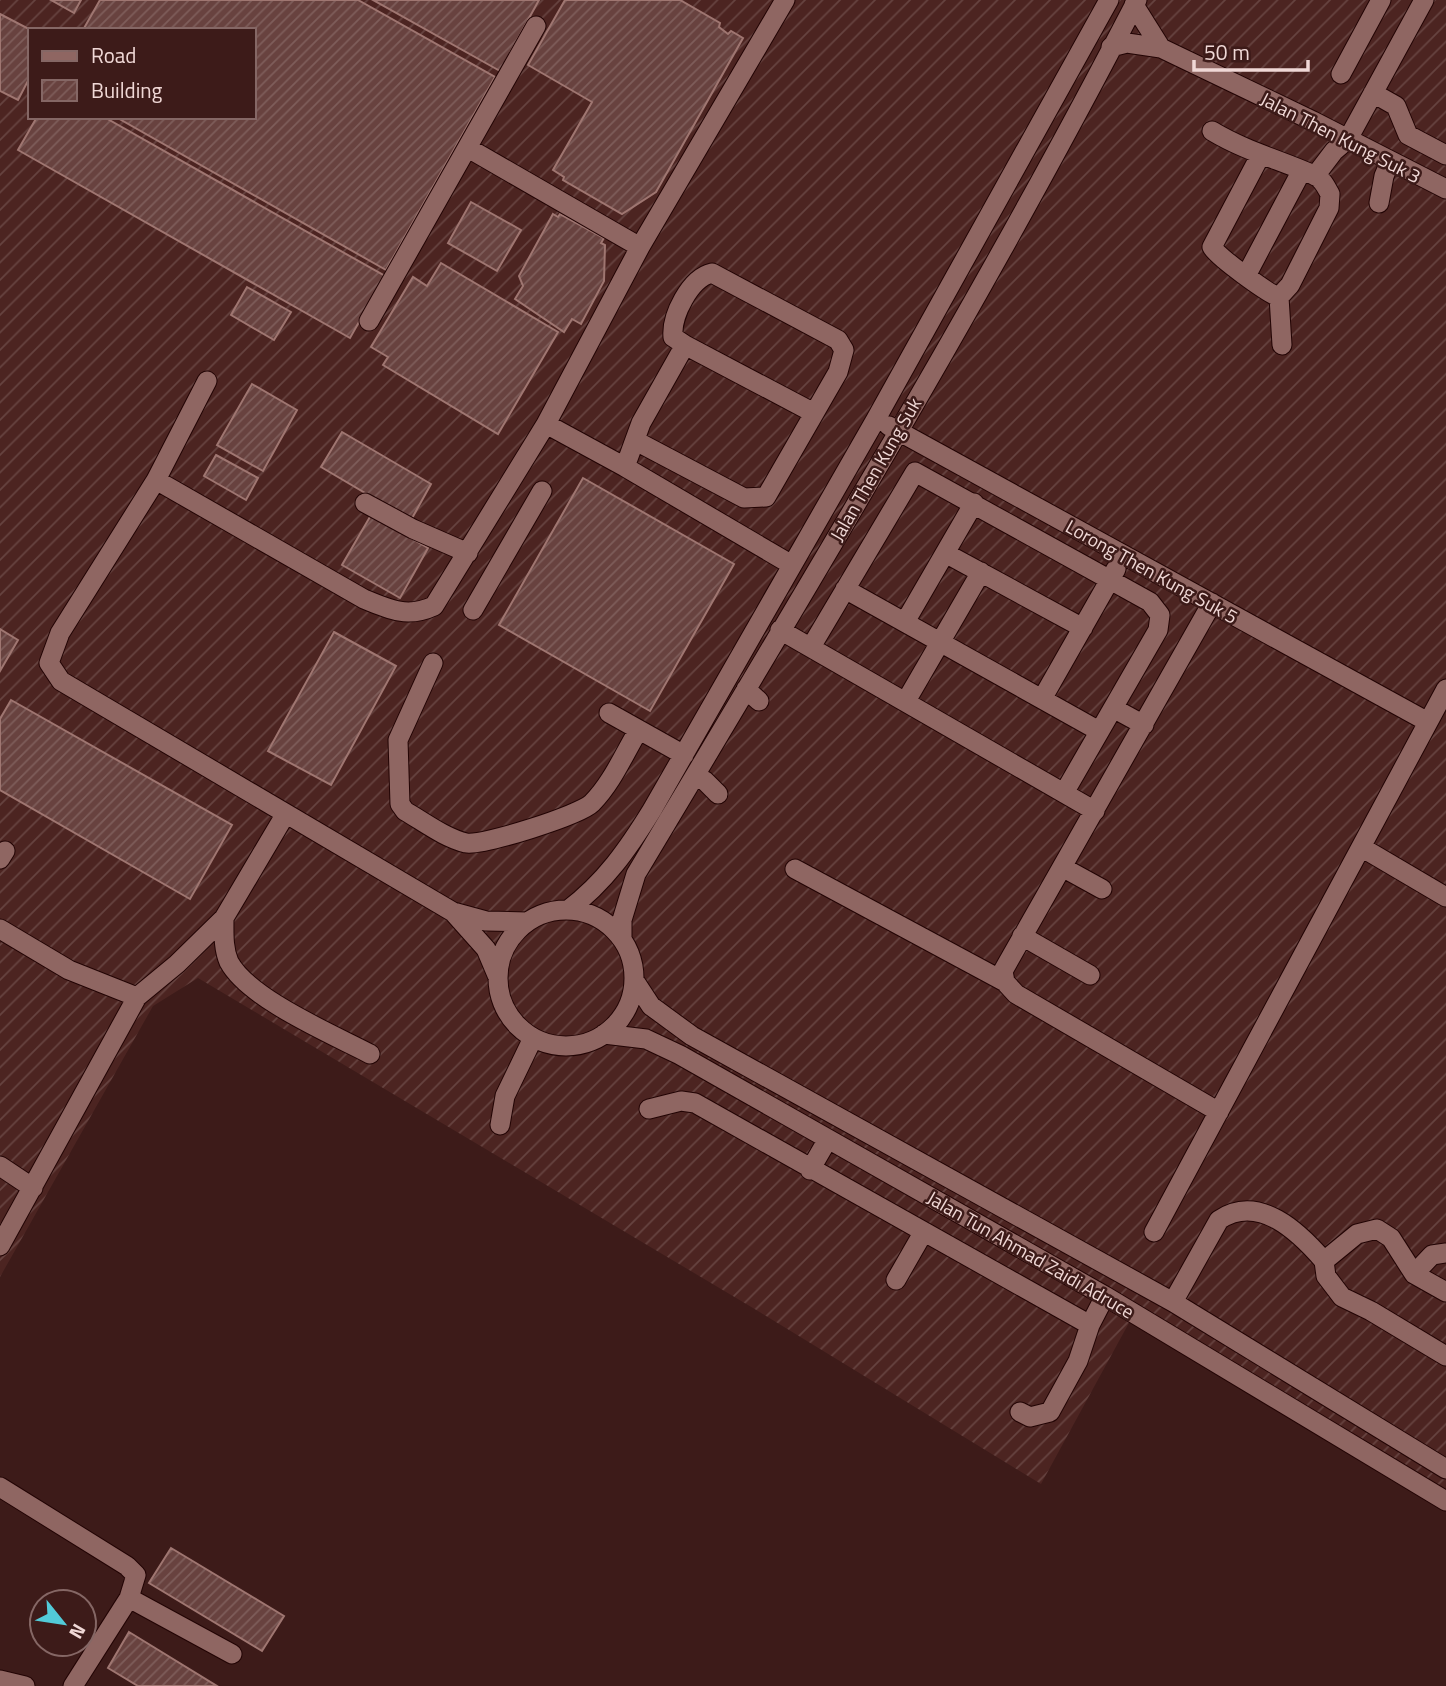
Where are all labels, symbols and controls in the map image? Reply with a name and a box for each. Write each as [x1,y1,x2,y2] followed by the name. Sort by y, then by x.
[28,28,256,119] legend
[1194,28,1308,72] scale bar
[1204,36,1250,68] text: 50 m
[91,39,136,71] text: Road
[91,74,163,106] text: Building
[1256,84,1426,190] street label: Jalan Then Kung Suk 3
[822,392,928,546] street label: Jalan Then Kung Suk
[1061,512,1243,630] street label: Lorong Then Kung Suk 5
[922,1183,1140,1325] street label: Jalan Tun Ahmad Zaidi Adruce
[28,1588,98,1658] north arrow
[62,1619,94,1645] text: N

